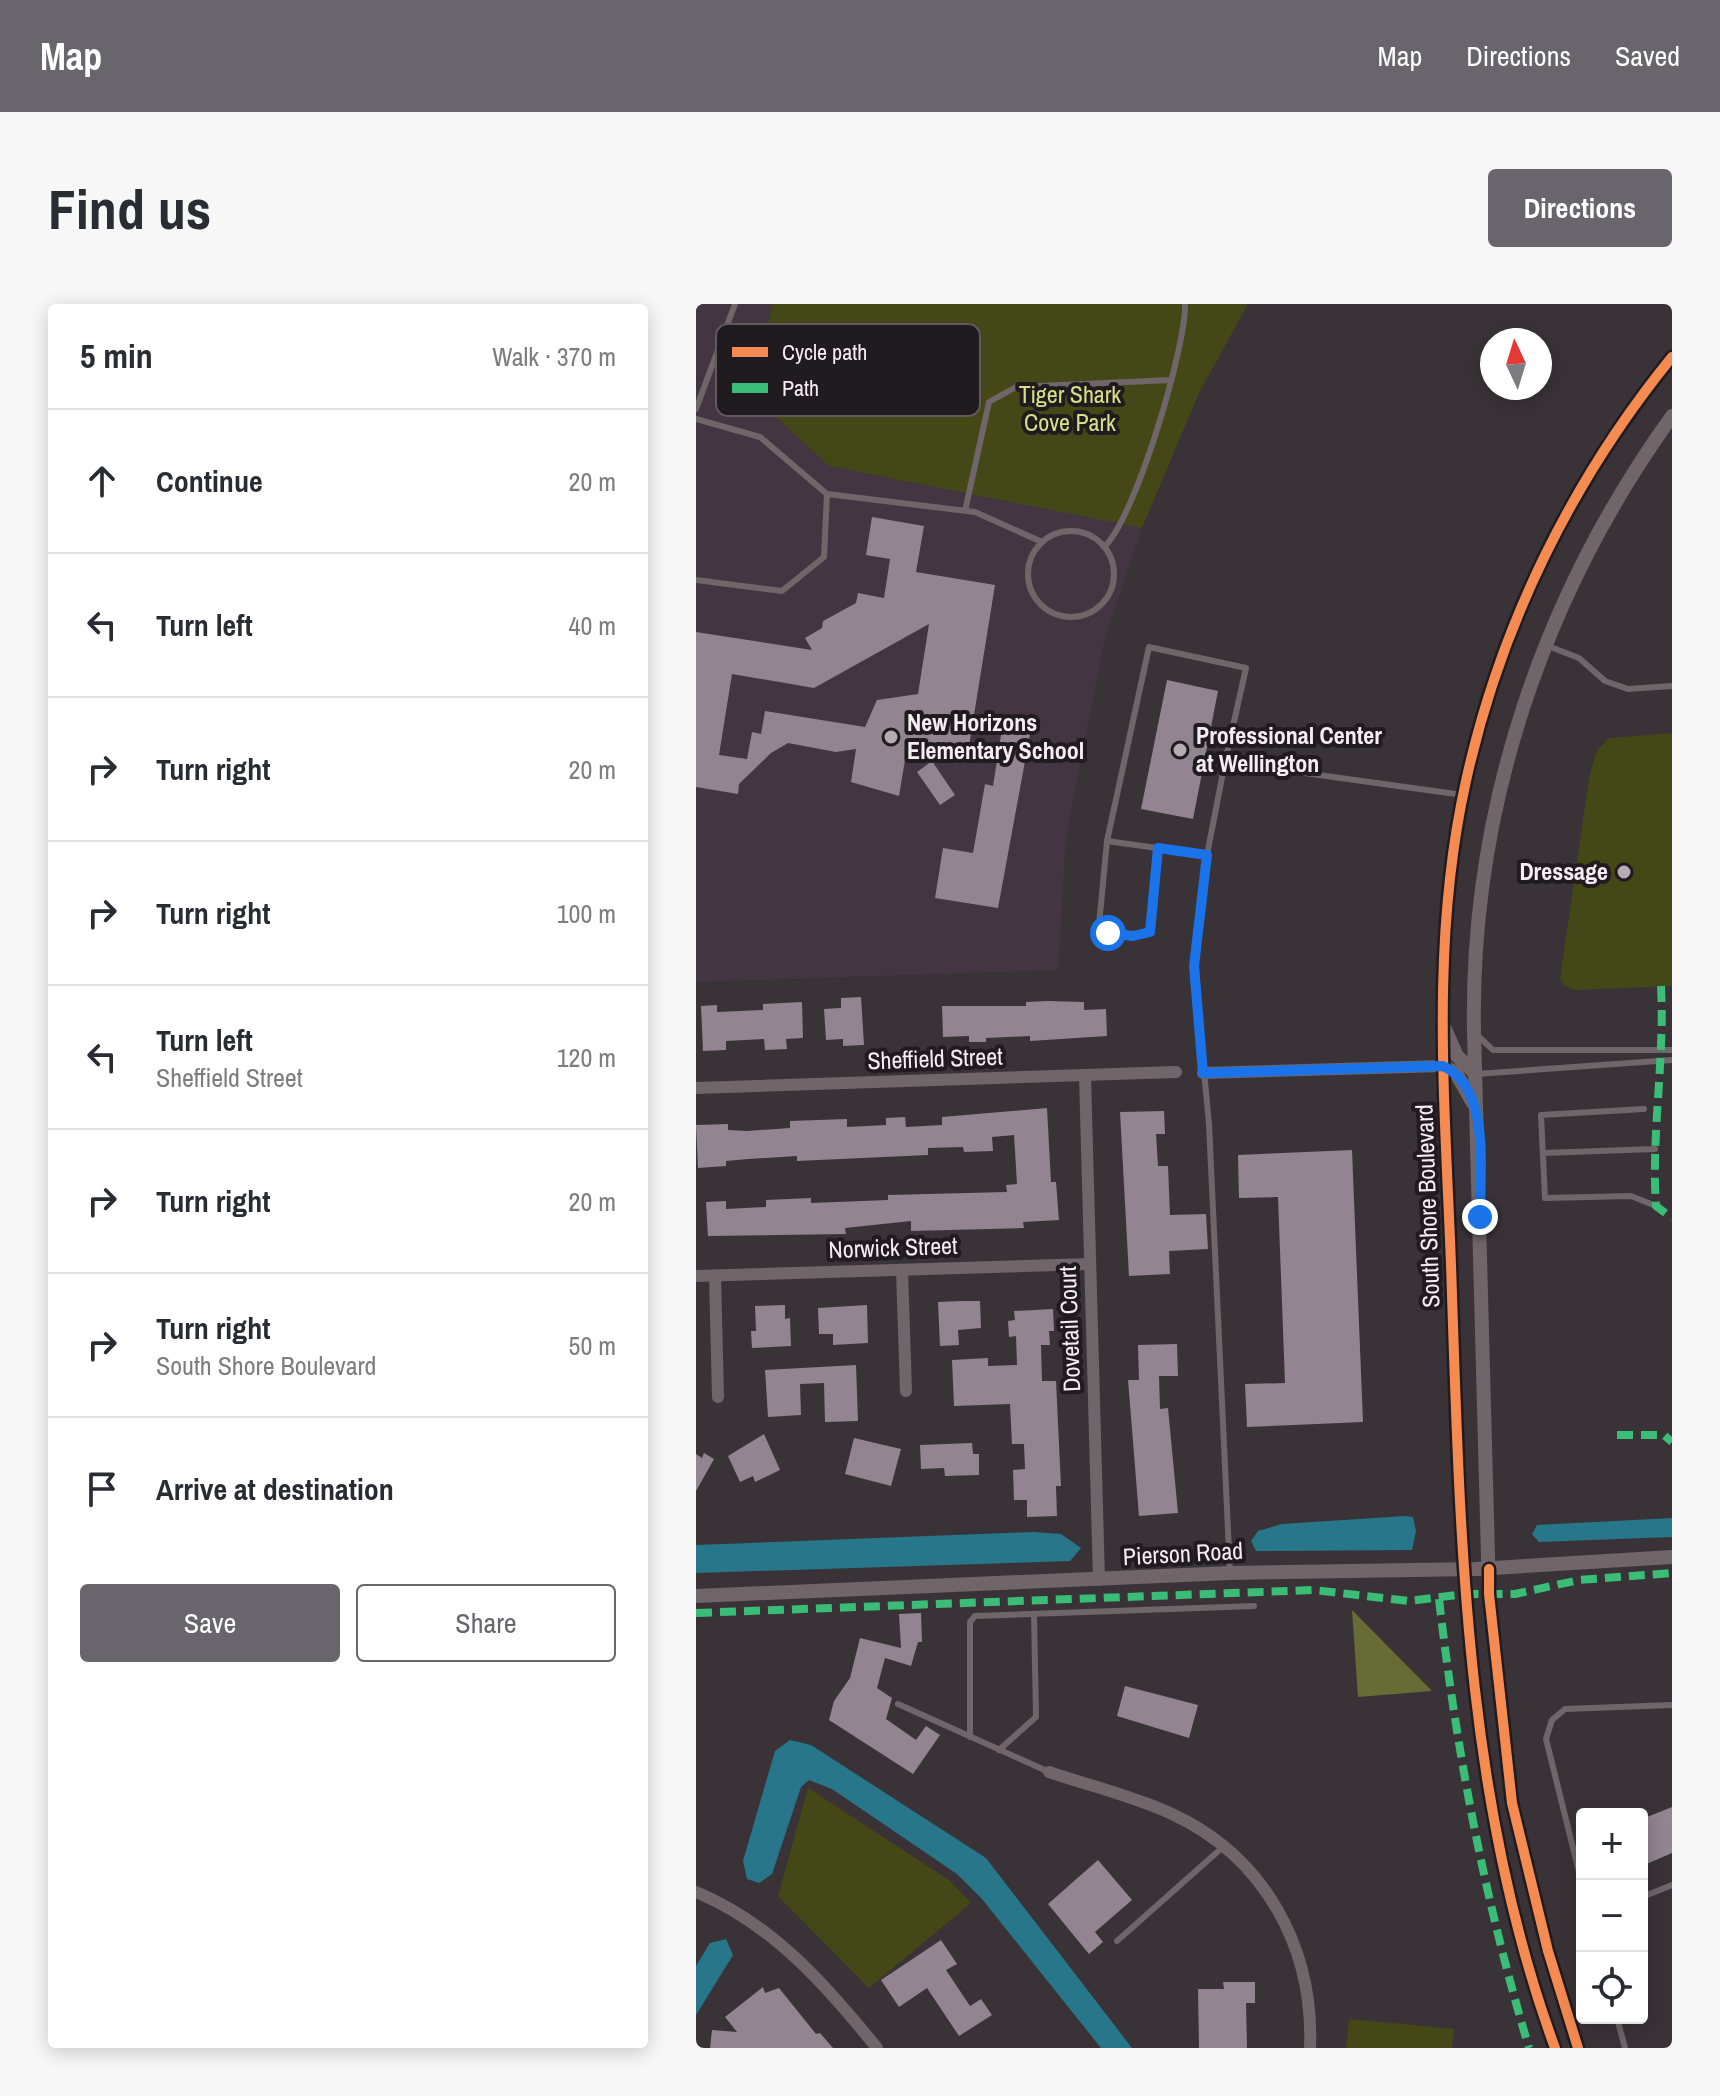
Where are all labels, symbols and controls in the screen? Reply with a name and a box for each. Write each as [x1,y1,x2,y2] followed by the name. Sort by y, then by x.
[40,31,102,82] text: Map
[1378,37,1422,75] text: Map
[1466,37,1571,75] text: Directions
[1615,37,1680,75] text: Saved
[1488,169,1672,247] button: Directions
[48,171,211,246] text: Find us
[716,324,980,416] legend
[1480,328,1552,400] north arrow
[80,333,153,379] text: 5 min
[782,337,867,367] text: Cycle path
[492,339,616,374] text: Walk · 370 m
[782,373,819,403] text: Path
[1019,378,1121,438] park label: Tiger Shark Cove Park
[80,459,124,503] icon: ahead
[156,461,263,501] text: Continue
[569,464,616,499] text: 20 m
[80,603,124,647] icon: left
[156,605,253,645] text: Turn left
[569,608,616,643] text: 40 m
[907,706,1084,766] place label: New Horizons Elementary School
[1196,719,1382,779] place label: Professional Center at Wellington
[882,728,900,746] marker: New Horizons Elementary School
[1171,741,1189,759] marker: Professional Center at Wellington
[80,747,124,791] icon: right
[156,749,270,789] text: Turn right
[569,752,616,787] text: 20 m
[1519,855,1608,887] place label: Dressage
[1615,863,1633,881] marker: Dressage
[80,891,124,935] icon: right
[156,893,270,933] text: Turn right
[557,896,616,931] text: 100 m
[1090,915,1126,951] route start
[156,1020,253,1060] text: Turn left
[80,1035,124,1079] icon: left
[557,1040,616,1075] text: 120 m
[867,1040,1004,1076] street label: Sheffield Street
[156,1060,303,1095] text: Sheffield Street
[1407,1104,1447,1308] street label: South Shore Boulevard
[80,1179,124,1223] icon: right
[156,1181,270,1221] text: Turn right
[569,1184,616,1219] text: 20 m
[1462,1199,1498,1235] route end
[828,1229,959,1265] street label: Norwick Street
[1051,1265,1087,1392] street label: Dovetail Court
[156,1308,270,1348] text: Turn right
[80,1323,124,1367] icon: right
[569,1328,616,1363] text: 50 m
[156,1348,376,1383] text: South Shore Boulevard
[80,1467,124,1511] icon: arrive
[156,1469,394,1509] text: Arrive at destination
[1122,1534,1244,1572] street label: Pierson Road
[80,1584,340,1662] button: Save
[356,1584,616,1662] button: Share
[1576,1808,1648,2024] map controls
[1576,1808,1648,1880] button: +
[1576,1880,1648,1952] button: −
[1576,1952,1648,2024] button: locate

